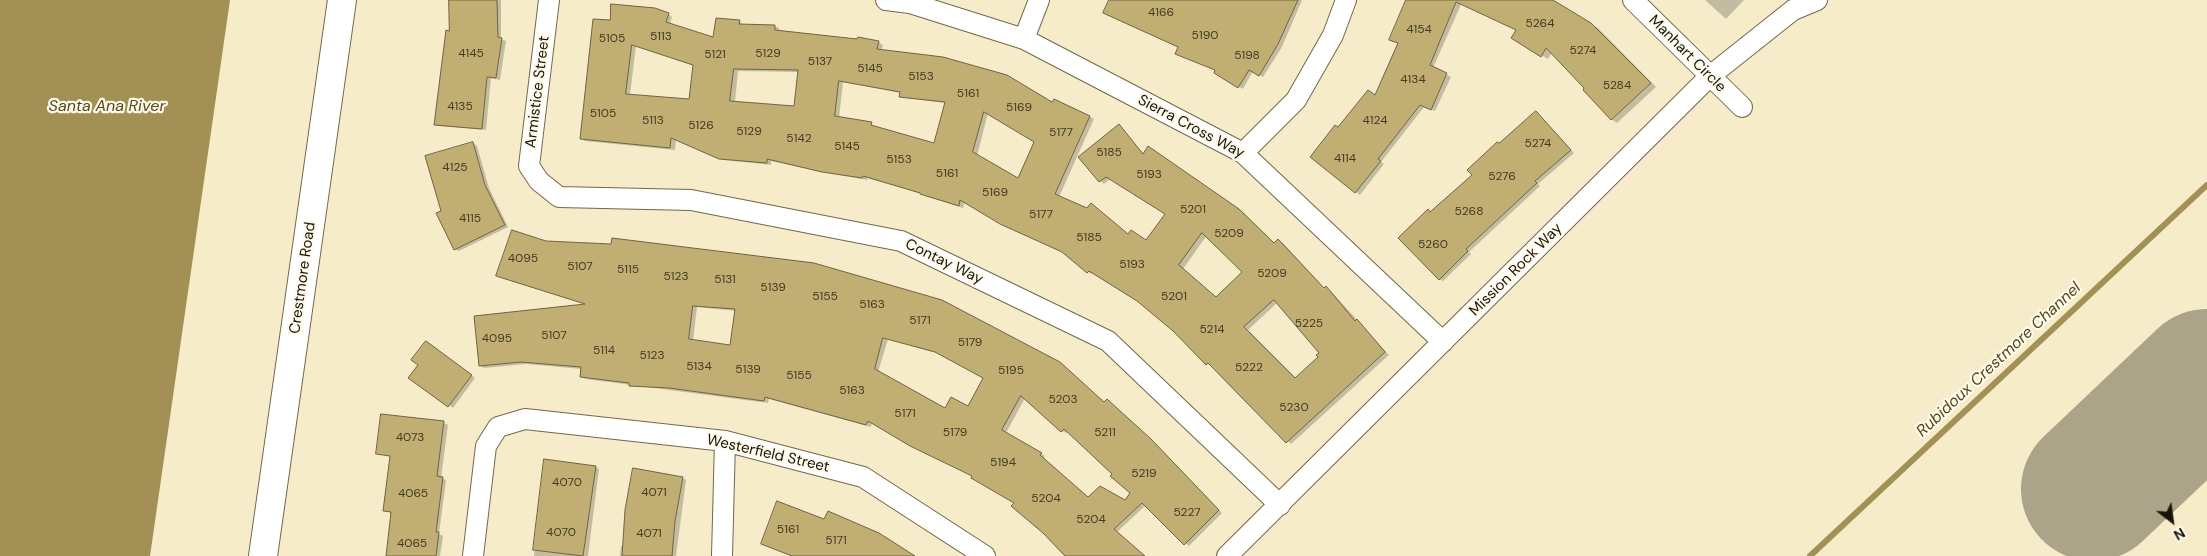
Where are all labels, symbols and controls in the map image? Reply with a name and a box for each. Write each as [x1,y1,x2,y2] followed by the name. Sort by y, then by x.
[1148,6,1174,20] house number: 4166
[1645,12,1729,96] street label: Manhart Circle
[1526,17,1554,31] house number: 5264
[1406,23,1432,37] house number: 4154
[1192,29,1218,43] house number: 5190
[650,30,672,44] house number: 5113
[599,32,625,46] house number: 5105
[522,35,554,149] street label: Armistice Street
[1570,44,1596,58] house number: 5274
[458,47,484,61] house number: 4145
[755,47,781,61] house number: 5129
[704,48,726,62] house number: 5121
[1234,49,1260,63] house number: 5198
[808,55,832,69] house number: 5137
[857,62,883,76] house number: 5145
[908,70,934,84] house number: 5153
[1400,73,1426,87] house number: 4134
[1603,79,1631,93] house number: 5284
[957,87,979,101] house number: 5161
[1135,91,1247,163] street label: Sierra Cross Way
[49,97,165,117] water label: Santa Ana River
[447,100,473,114] house number: 4135
[1006,101,1032,115] house number: 5169
[590,107,616,121] house number: 5105
[642,114,664,128] house number: 5113
[1362,114,1388,128] house number: 4124
[688,119,714,133] house number: 5126
[736,125,762,139] house number: 5129
[1049,126,1073,140] house number: 5177
[786,132,812,146] house number: 5142
[1525,137,1551,151] house number: 5274
[834,140,860,154] house number: 5145
[1096,146,1122,160] house number: 5185
[1334,152,1356,166] house number: 4114
[886,153,912,167] house number: 5153
[442,161,468,175] house number: 4125
[936,167,958,181] house number: 5161
[1136,168,1162,182] house number: 5193
[1488,170,1516,184] house number: 5276
[982,186,1008,200] house number: 5169
[1180,203,1206,217] house number: 5201
[1455,205,1483,219] house number: 5268
[1029,208,1053,222] house number: 5177
[459,212,481,226] house number: 4115
[1466,220,1566,320] street label: Mission Rock Way
[286,221,320,335] street label: Crestmore Road
[1214,227,1244,241] house number: 5209
[1076,231,1102,245] house number: 5185
[902,235,986,289] street label: Contay Way
[1418,238,1448,252] house number: 5260
[508,252,538,266] house number: 4095
[1119,258,1145,272] house number: 5193
[567,260,593,274] house number: 5107
[617,263,639,277] house number: 5115
[1257,267,1287,281] house number: 5209
[663,270,689,284] house number: 5123
[714,273,736,287] house number: 5131
[1913,279,2085,441] water label: Rubidoux Crestmore Channel
[760,281,786,295] house number: 5139
[812,290,838,304] house number: 5155
[1161,290,1187,304] house number: 5201
[859,298,885,312] house number: 5163
[909,314,931,328] house number: 5171
[1295,317,1323,331] house number: 5225
[1199,323,1225,337] house number: 5214
[541,329,567,343] house number: 5107
[482,332,512,346] house number: 4095
[958,336,982,350] house number: 5179
[593,344,615,358] house number: 5114
[639,349,665,363] house number: 5123
[686,360,712,374] house number: 5134
[1235,361,1263,375] house number: 5222
[735,363,761,377] house number: 5139
[998,364,1024,378] house number: 5195
[786,369,812,383] house number: 5155
[839,384,865,398] house number: 5163
[1048,393,1078,407] house number: 5203
[1279,401,1309,415] house number: 5230
[894,407,916,421] house number: 5171
[943,426,967,440] house number: 5179
[1094,426,1116,440] house number: 5211
[396,431,424,445] house number: 4073
[705,431,831,477] street label: Westerfield Street
[990,456,1016,470] house number: 5194
[1131,467,1157,481] house number: 5219
[552,476,582,490] house number: 4070
[641,486,667,500] house number: 4071
[398,487,428,501] house number: 4065
[1031,492,1061,506] house number: 5204
[2147,496,2197,546] north arrow
[1173,506,1201,520] house number: 5227
[1076,513,1106,527] house number: 5204
[777,523,799,537] house number: 5161
[2171,524,2188,544] text: N
[546,526,576,540] house number: 4070
[636,527,662,541] house number: 4071
[825,534,847,548] house number: 5171
[397,537,427,551] house number: 4065

